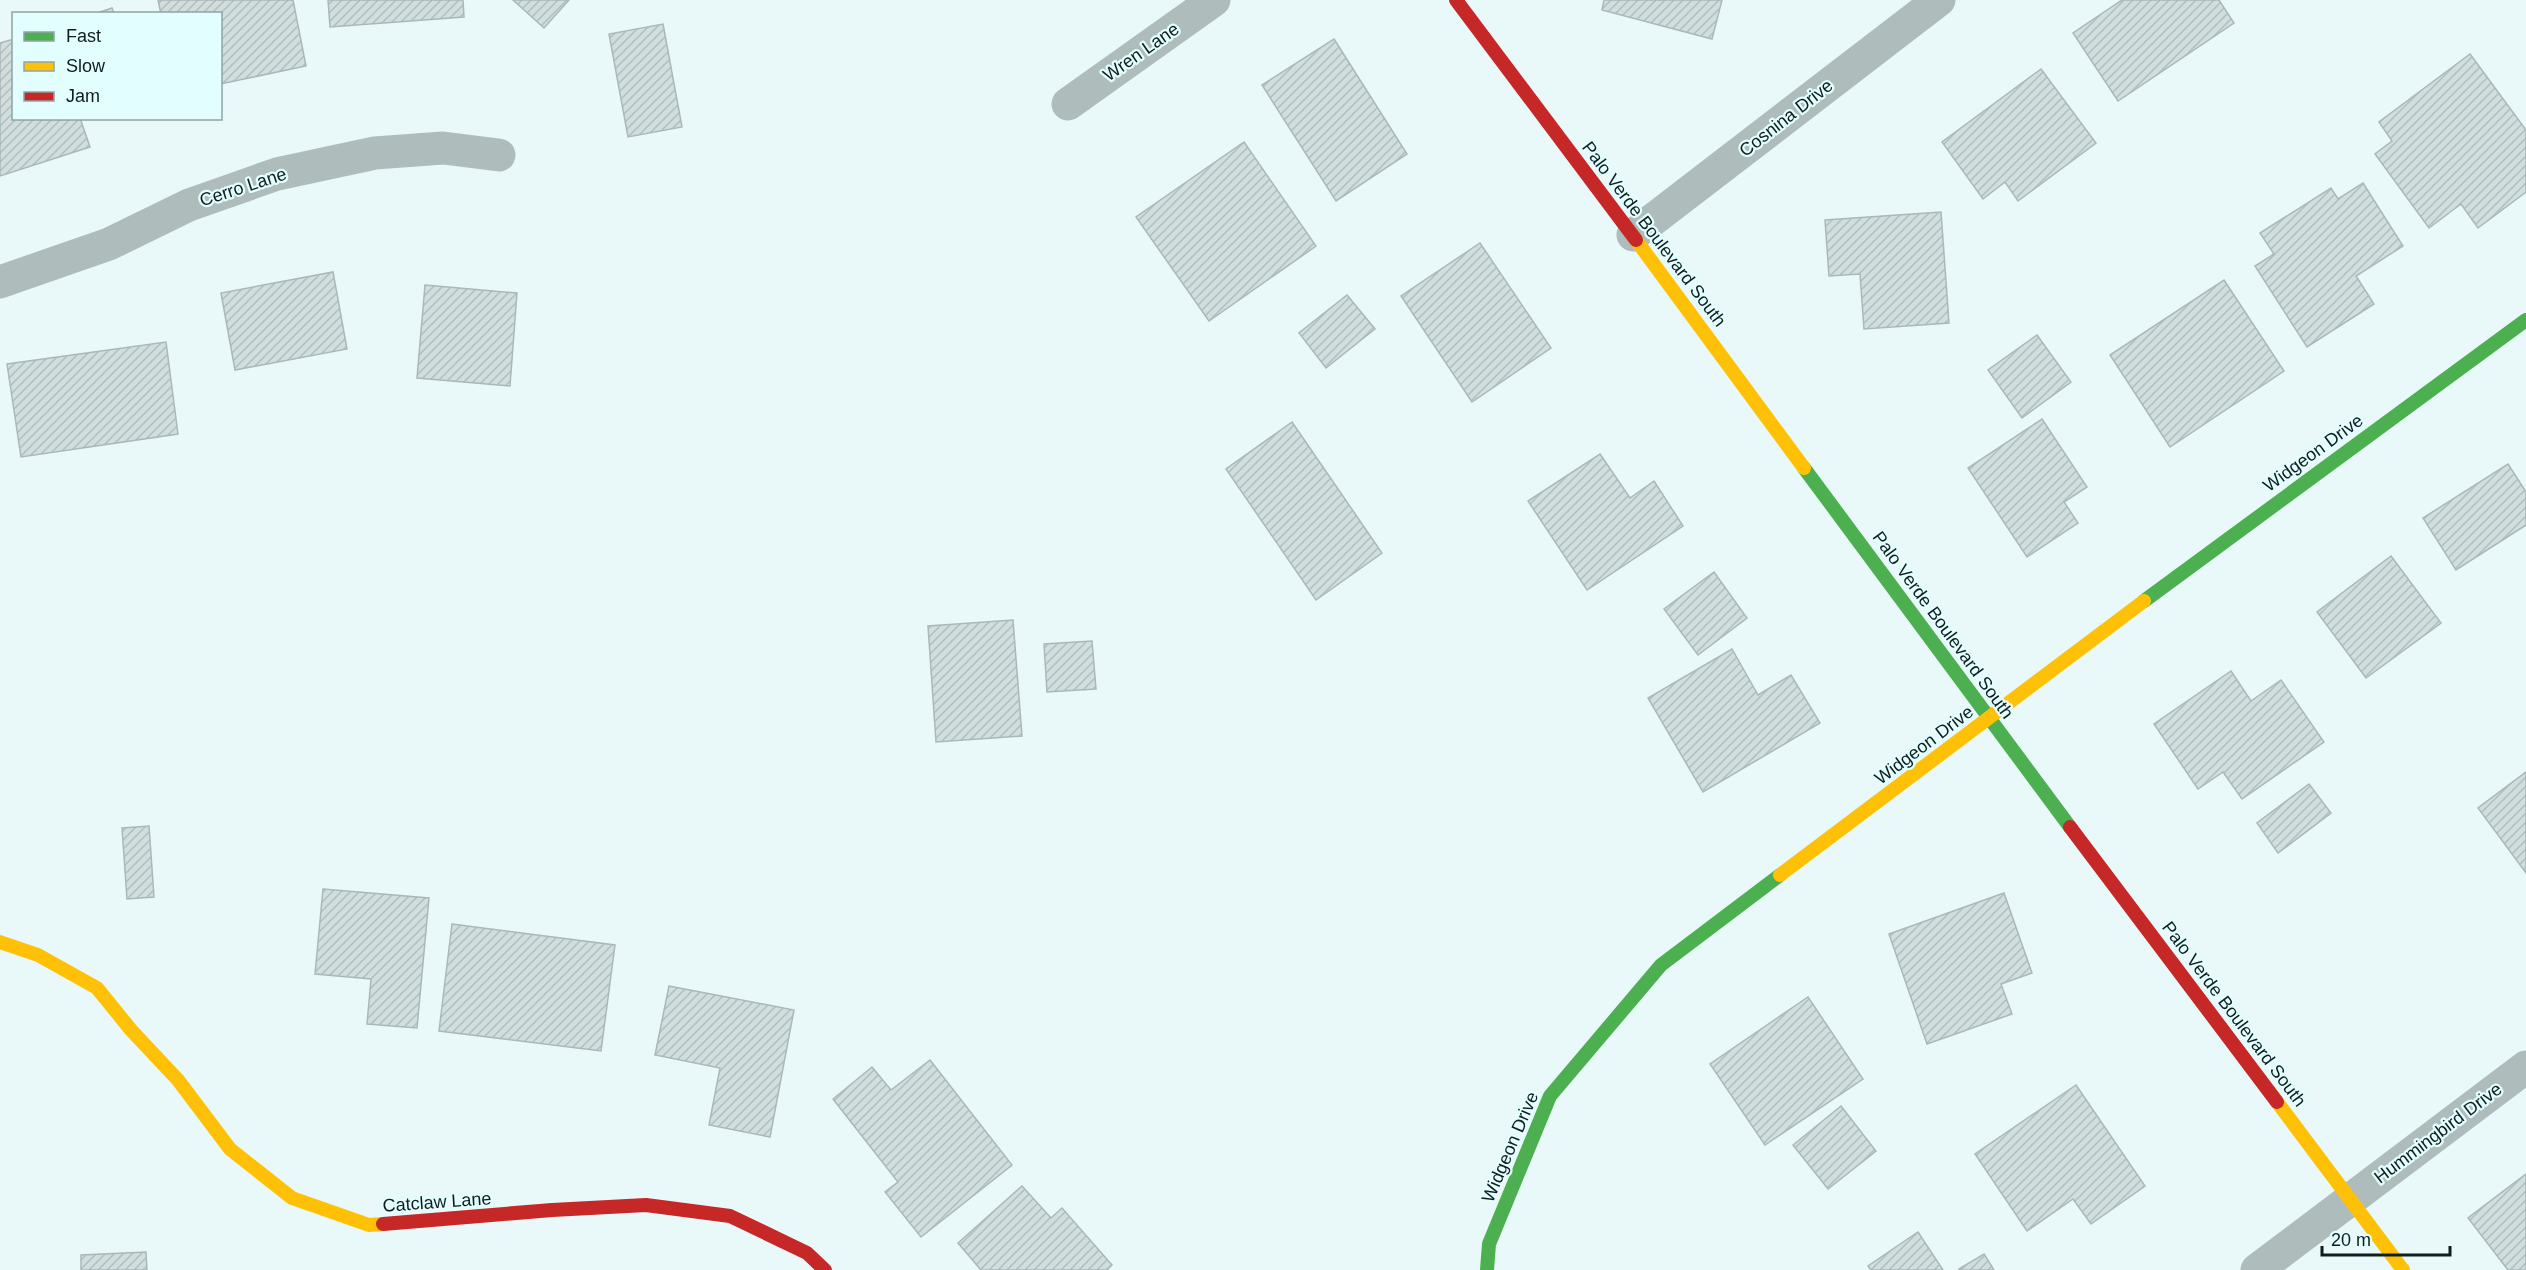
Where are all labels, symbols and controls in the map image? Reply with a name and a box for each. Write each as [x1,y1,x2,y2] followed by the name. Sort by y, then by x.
[12,12,222,120] legend
[1099,19,1183,85] street label: Wren Lane
[66,26,101,46] text: Fast
[66,56,106,76] text: Slow
[1735,75,1837,161] street label: Cosnina Drive
[66,86,100,106] text: Jam
[1578,138,1730,330] street label: Palo Verde Boulevard South
[197,164,289,210] street label: Cerro Lane
[2259,410,2367,496] street label: Widgeon Drive
[1868,528,2018,722] street label: Palo Verde Boulevard South
[1871,701,1977,789] street label: Widgeon Drive
[2158,918,2310,1110] street label: Palo Verde Boulevard South
[2370,1079,2506,1187] street label: Hummingbird Drive
[1478,1089,1542,1205] street label: Widgeon Drive
[382,1188,492,1216] street label: Catclaw Lane
[2322,1219,2450,1257] scale bar
[2331,1230,2371,1250] text: 20 m

